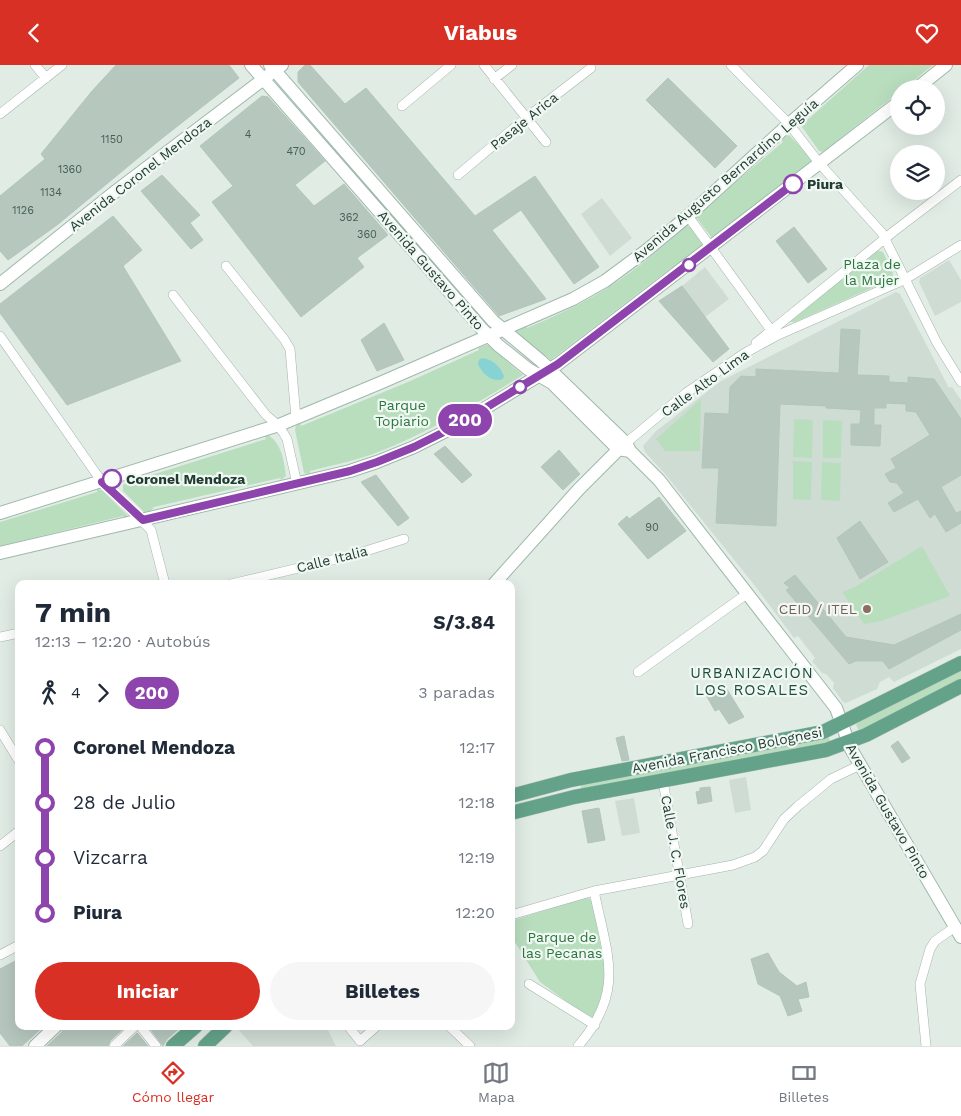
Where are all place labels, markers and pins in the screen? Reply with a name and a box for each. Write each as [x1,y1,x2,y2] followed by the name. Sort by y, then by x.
[783,174,803,194] marker: Piura
[807,176,844,192] place label: Piura
[682,258,696,272] unlabelled marker
[513,380,527,394] unlabelled marker
[102,469,122,489] marker: Coronel Mendoza
[126,471,246,487] place label: Coronel Mendoza
[779,601,857,617] place label: CEID / ITEL
[861,603,873,615] marker: CEID / ITEL

